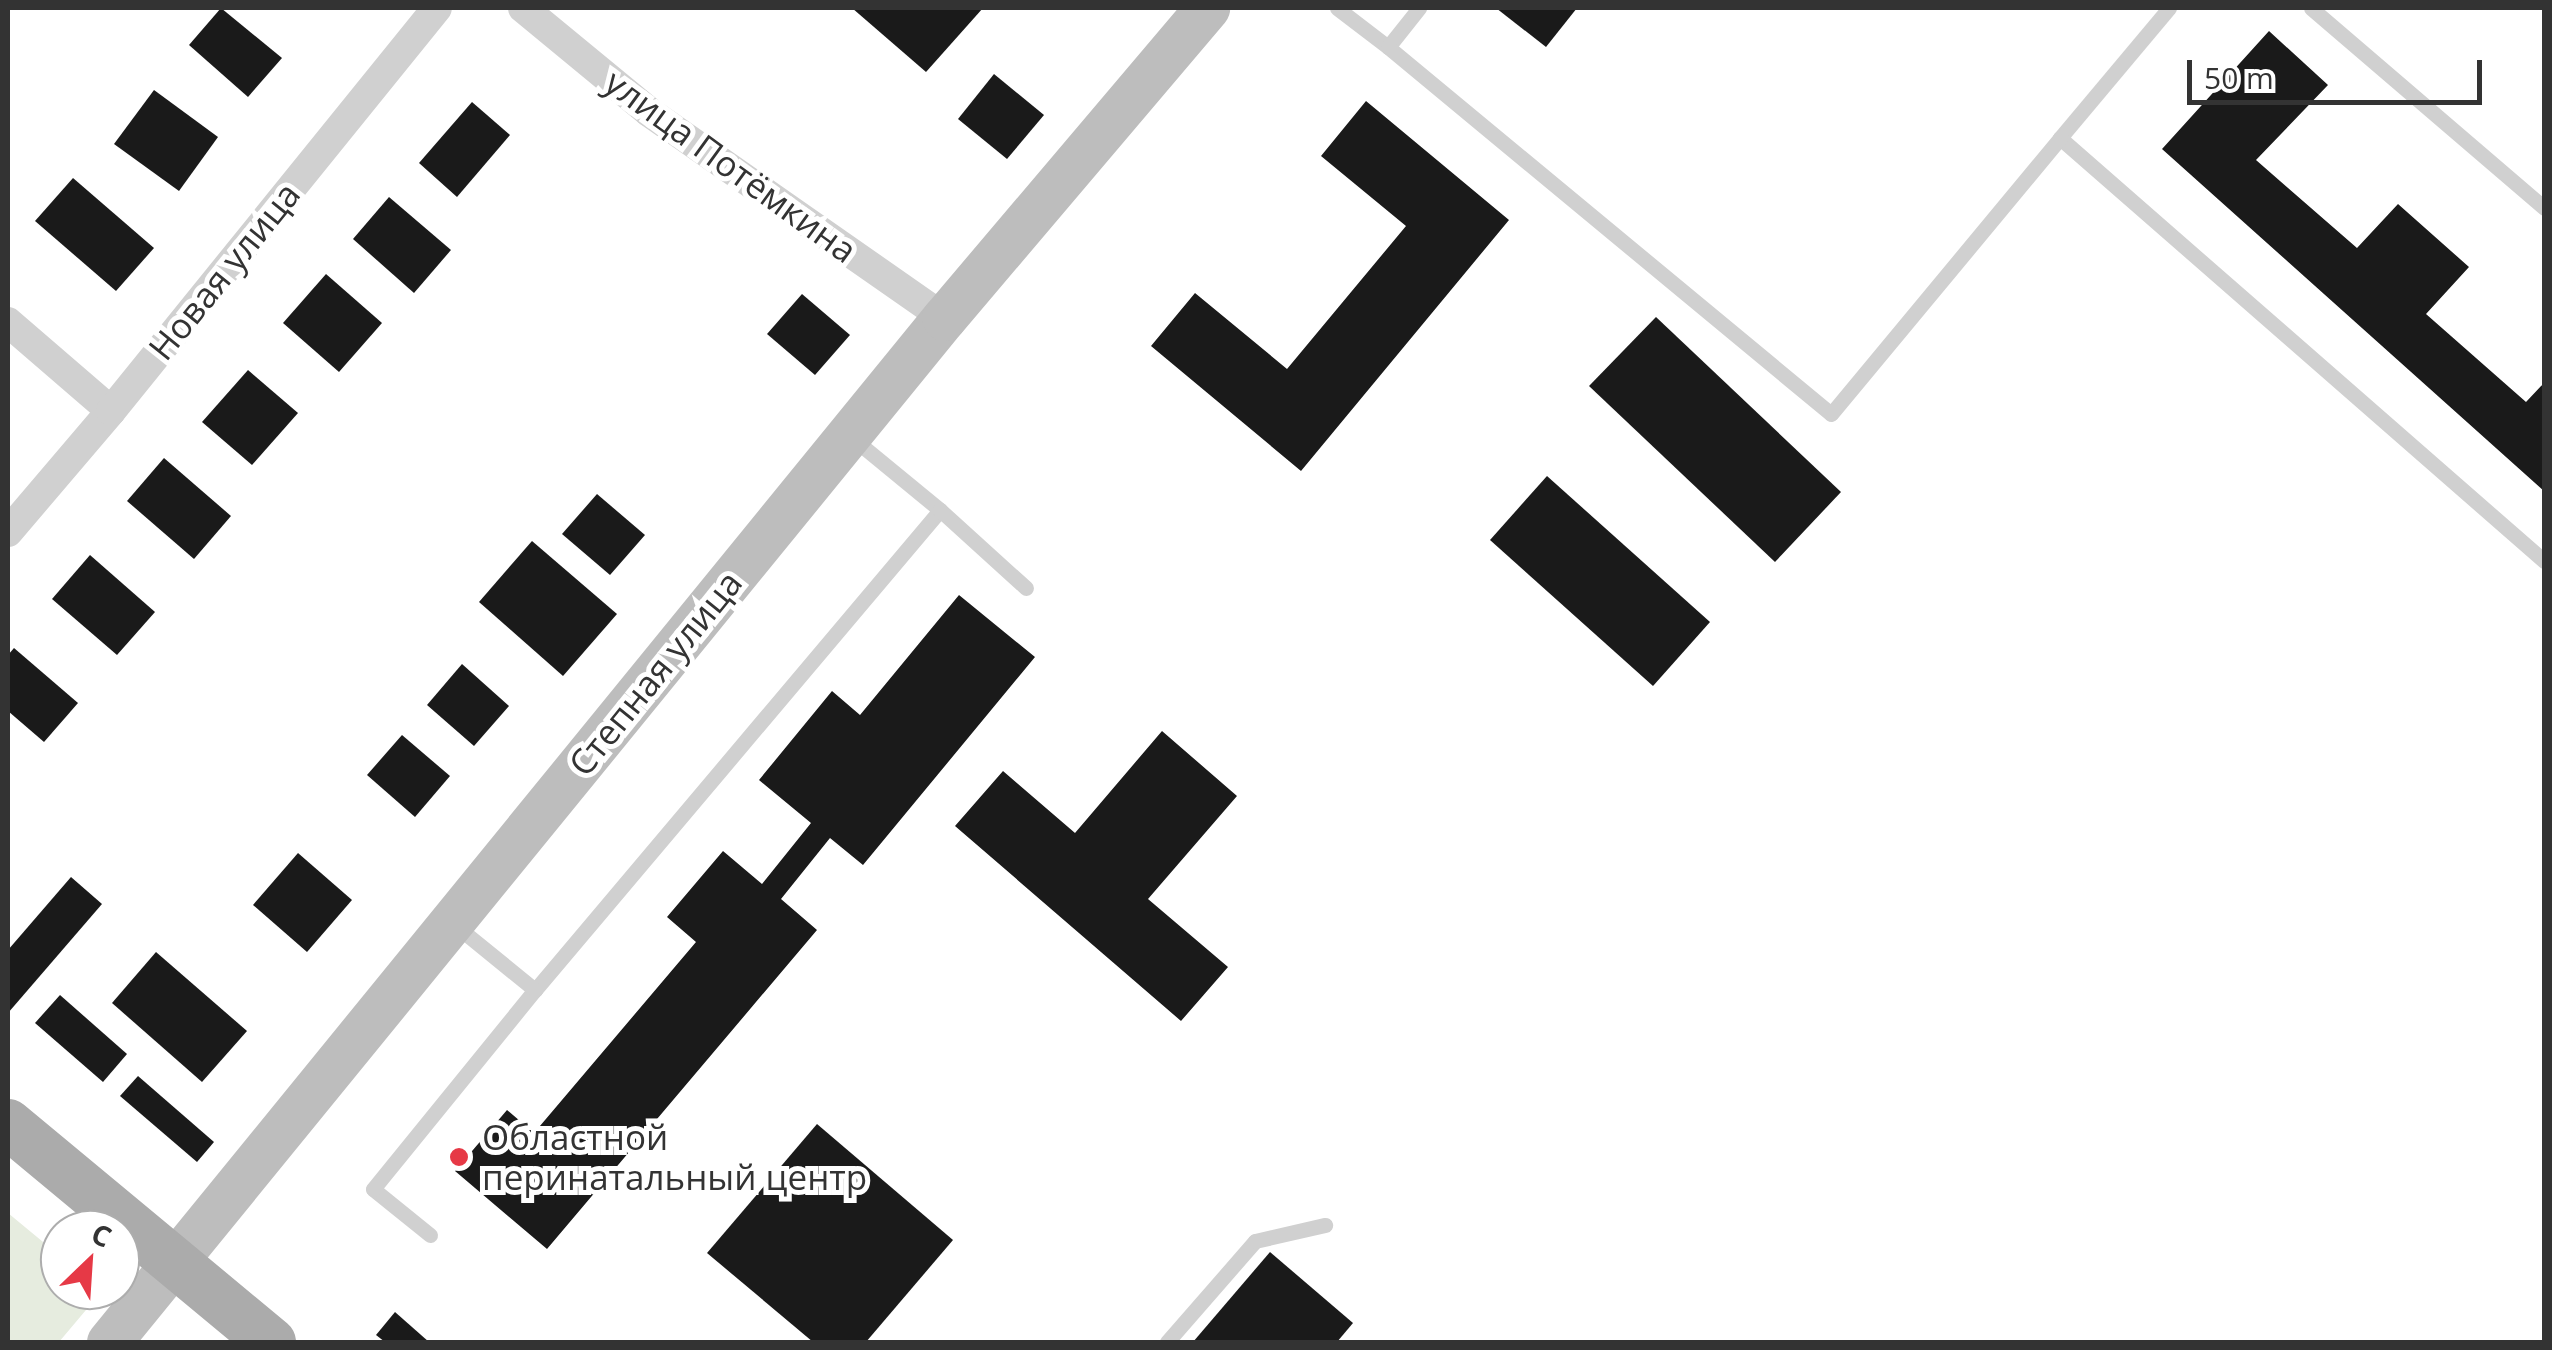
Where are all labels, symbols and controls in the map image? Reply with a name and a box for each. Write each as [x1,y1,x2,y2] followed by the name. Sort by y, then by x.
[2192,40,2487,102] scale bar
[2204,57,2274,98] text: 50 m
[597,61,865,271] street label: улица Потёмкина
[140,174,308,368] street label: Новая улица
[560,562,750,784] street label: Степная улица
[482,1116,867,1198] place label: Областной перинатальный центр
[446,1144,472,1170] marker: Областной перинатальный центр
[40,1210,140,1310] north arrow
[86,1214,118,1256] text: С

